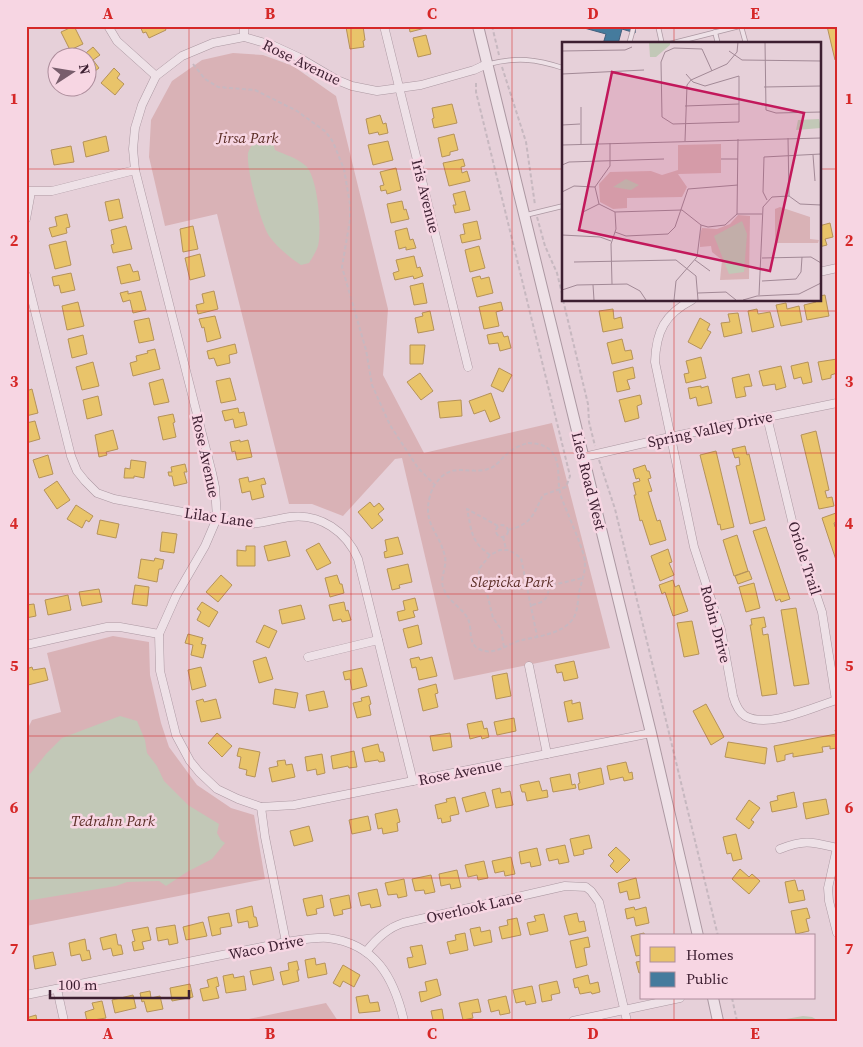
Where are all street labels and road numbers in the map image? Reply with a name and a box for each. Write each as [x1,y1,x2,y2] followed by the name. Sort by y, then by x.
[259,34,345,90] street label: Rose Avenue
[407,157,445,236] street label: Iris Avenue
[646,405,775,453] street label: Spring Valley Drive
[187,412,225,500] street label: Rose Avenue
[567,430,611,532] street label: Lies Road West
[183,502,255,532] street label: Lilac Lane
[783,519,827,598] street label: Oriole Trail
[696,583,737,665] street label: Robin Drive
[416,754,504,790] street label: Rose Avenue
[424,886,524,928] street label: Overlook Lane
[227,929,306,965] street label: Waco Drive

